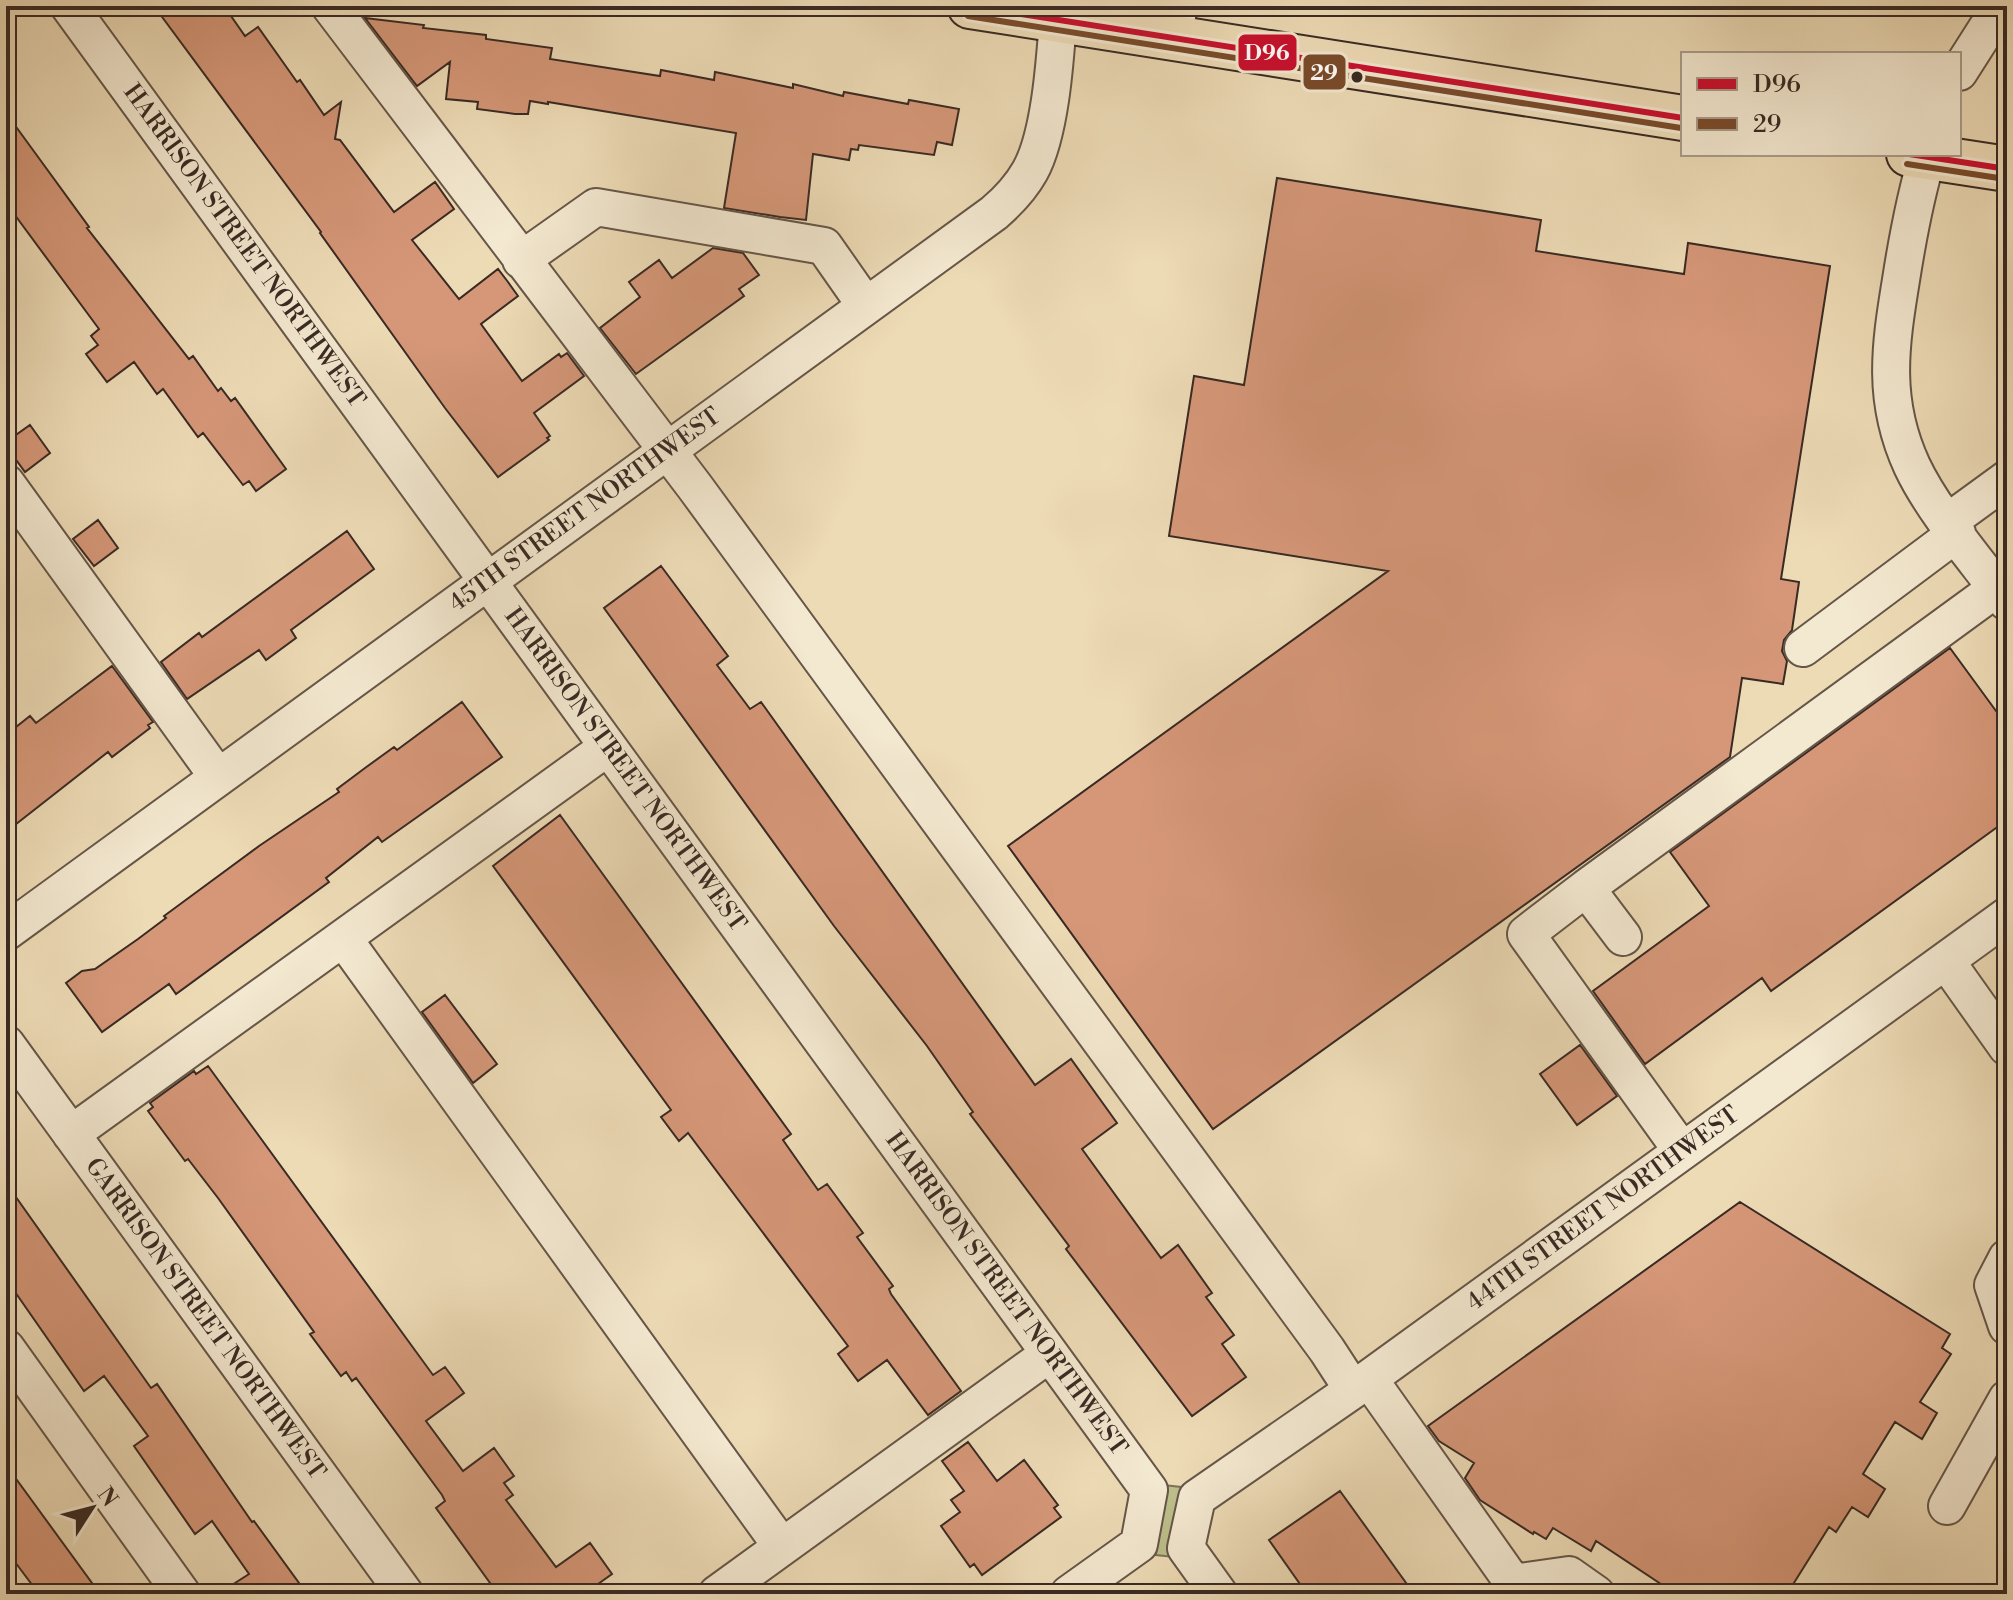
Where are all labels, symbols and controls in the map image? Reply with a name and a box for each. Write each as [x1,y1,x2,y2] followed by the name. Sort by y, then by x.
[1237,33,1298,72] line badge: D96
[1244,40,1290,67] text: D96
[1681,52,1961,156] legend
[1302,53,1347,91] line badge: 29
[1310,60,1338,87] text: 29
[1349,69,1365,85] unlabelled marker
[1753,70,1801,100] text: D96
[116,78,372,414] street label: HARRISON STREET NORTHWEST
[1753,110,1781,140] text: 29
[443,401,727,619] street label: 45TH STREET NORTHWEST
[497,602,753,938] street label: HARRISON STREET NORTHWEST
[1461,1100,1745,1318] street label: 44TH STREET NORTHWEST
[878,1126,1134,1462] street label: HARRISON STREET NORTHWEST
[78,1152,332,1486] street label: GARRISON STREET NORTHWEST
[52,1468,132,1548] north arrow
[91,1482,123,1513] text: N

